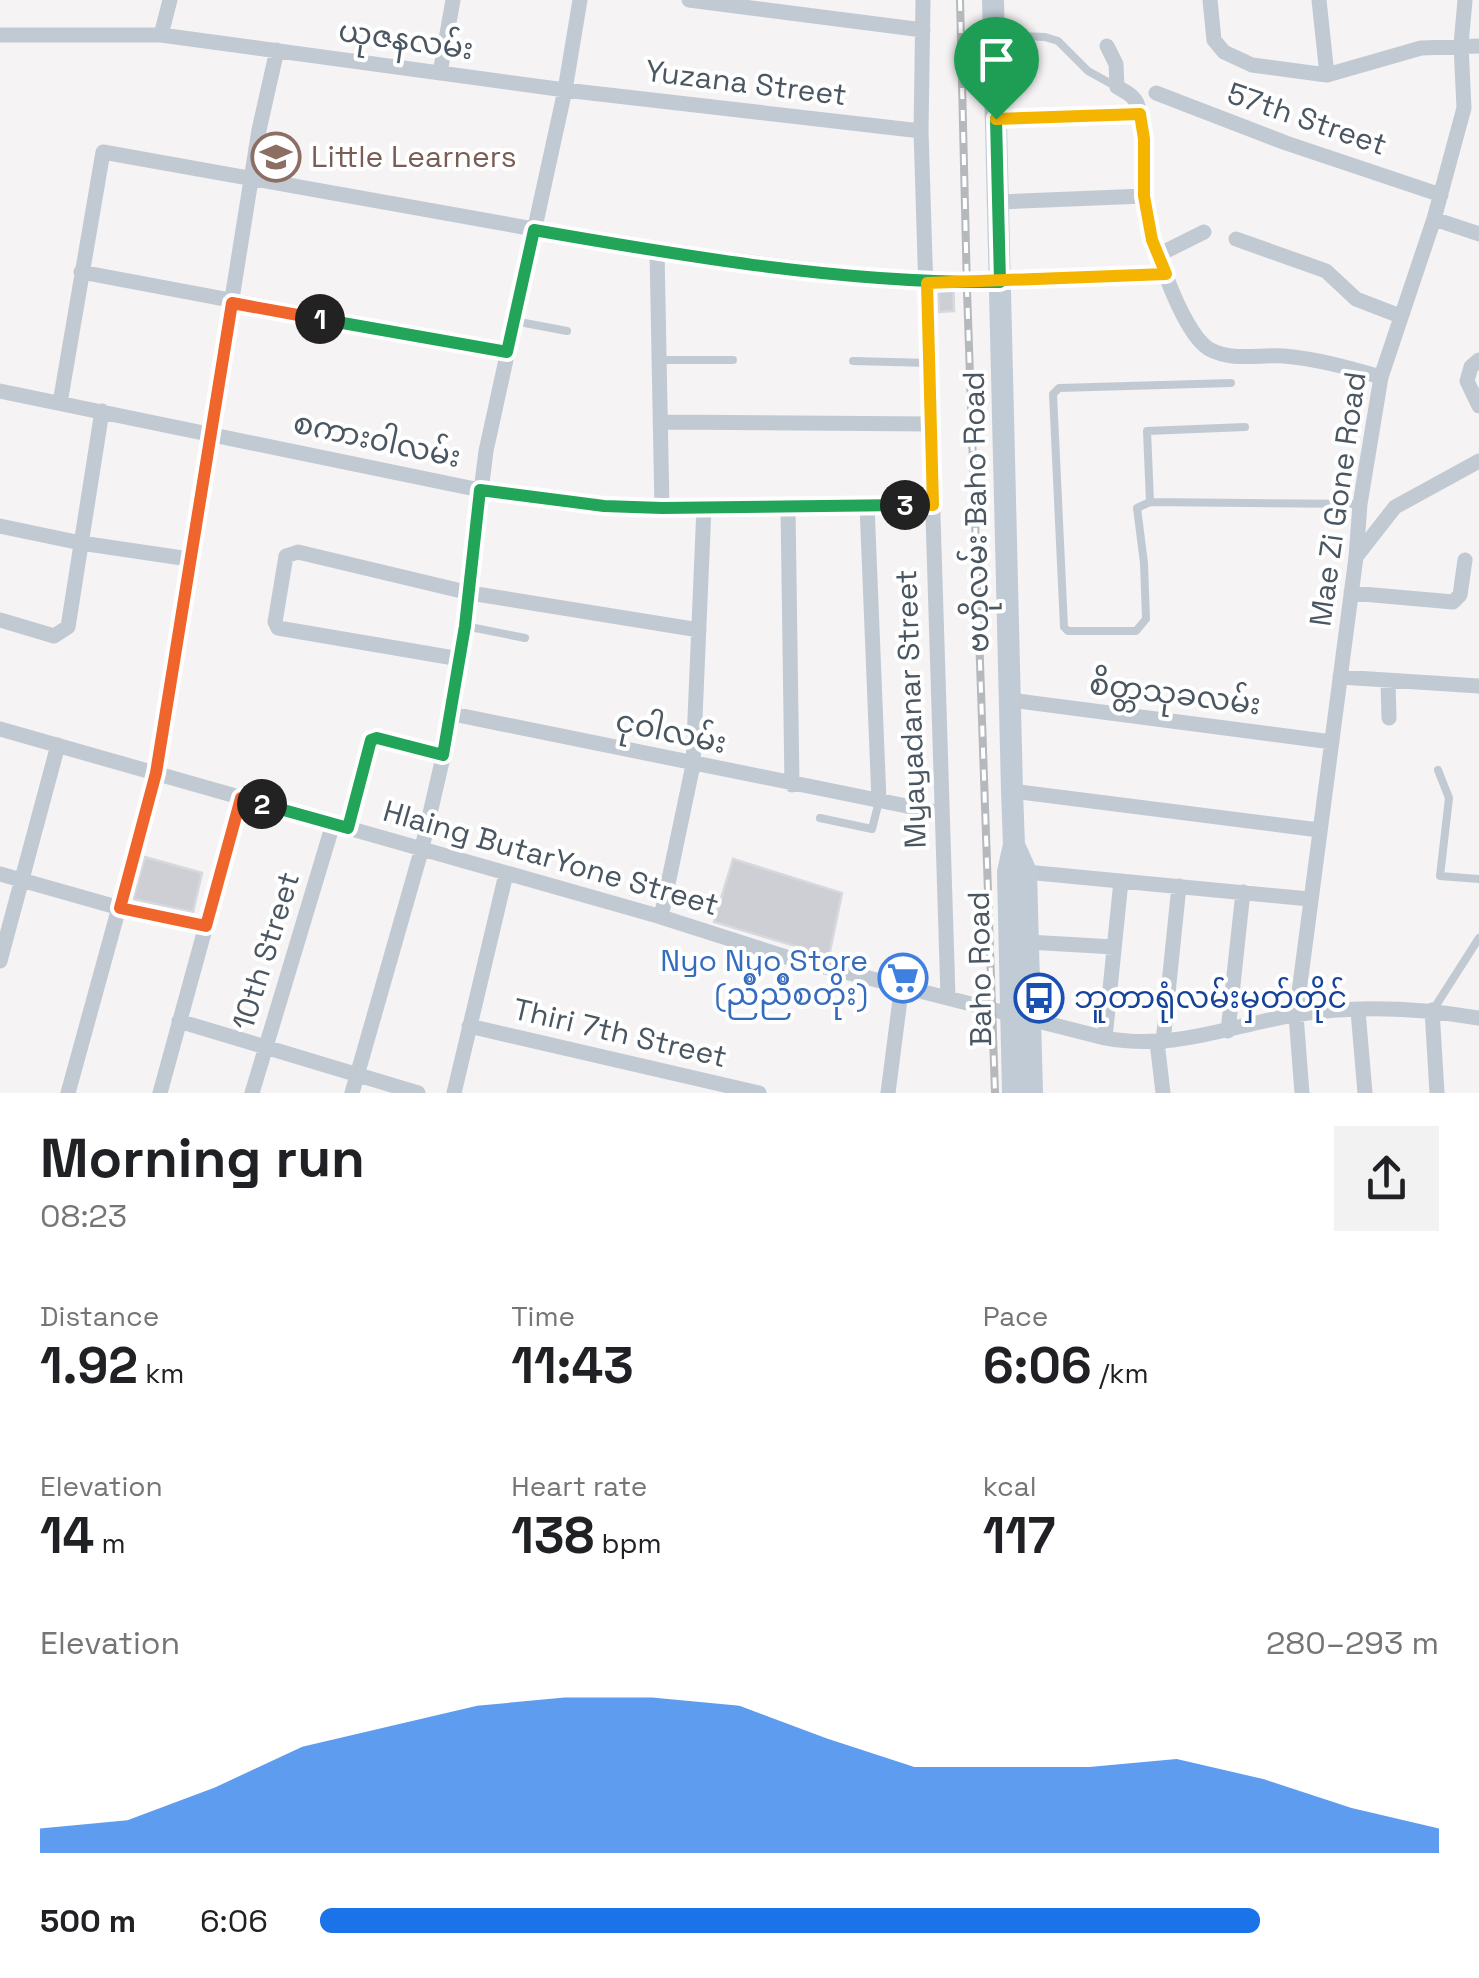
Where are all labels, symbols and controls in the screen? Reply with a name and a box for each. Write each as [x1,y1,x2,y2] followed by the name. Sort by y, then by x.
[335,9,476,74] street label: ယုဇနလမ်း
[954,17,1039,120] pin
[969,32,1024,87] icon: arrive
[643,51,849,114] street label: Yuzana Street
[1222,73,1392,164] street label: 57th Street
[250,131,302,183] school or university icon: Little Learners
[311,137,517,176] place label: Little Learners
[295,294,345,344] pin: 1
[314,301,326,337] text: 1
[1300,369,1375,629] street label: Mae Zi Gone Road
[952,371,1003,653] street label: ဗဟိုလမ်း Baho Road
[290,401,465,476] street label: စကား၀ါလမ်း
[880,480,930,530] pin: 3
[896,487,914,523] text: 3
[886,569,935,849] street label: Myayadanar Street
[1086,662,1263,729] street label: စိတ္တသုခလမ်း
[611,699,730,768] street label: ငုဝါလမ်း
[237,779,287,829] pin: 2
[254,786,270,822] text: 2
[379,791,723,924] street label: Hlaing ButarYone Street
[223,867,308,1035] street label: 10th Street
[959,891,1000,1047] street label: Baho Road
[660,941,868,1020] place label: Nyo Nyo Store (ညိဳညိဳစတိုး)
[877,952,929,1004] supermarket icon: Nyo Nyo Store (ညိဳညိဳစတိုး)
[1013,972,1065,1024] bus stop icon: ဘူတာရုံလမ်းမှတ်တိုင်
[1074,976,1347,1023] place label: ဘူတာရုံလမ်းမှတ်တိုင်
[509,989,731,1076] street label: Thiri 7th Street
[40,1123,365,1193] text: Morning run
[1334,1126,1439,1231] button: share
[40,1196,127,1236] text: 08:23
[40,1298,159,1334] text: Distance
[511,1298,575,1334] text: Time
[983,1298,1048,1334] text: Pace
[40,1334,138,1398] text: 1.92
[511,1334,634,1398] text: 11:43
[983,1334,1092,1398] text: 6:06
[138,1355,184,1391] text: km
[1092,1355,1148,1391] text: /km
[40,1468,163,1504] text: Elevation
[511,1468,647,1504] text: Heart rate
[983,1468,1037,1504] text: kcal
[40,1504,94,1568] text: 14
[511,1504,594,1568] text: 138
[983,1504,1056,1568] text: 117
[94,1525,126,1561] text: m
[594,1525,662,1561] text: bpm
[40,1623,180,1663] text: Elevation
[1266,1623,1439,1663] text: 280–293 m
[40,1901,136,1941] text: 500 m
[200,1901,268,1941] text: 6:06

